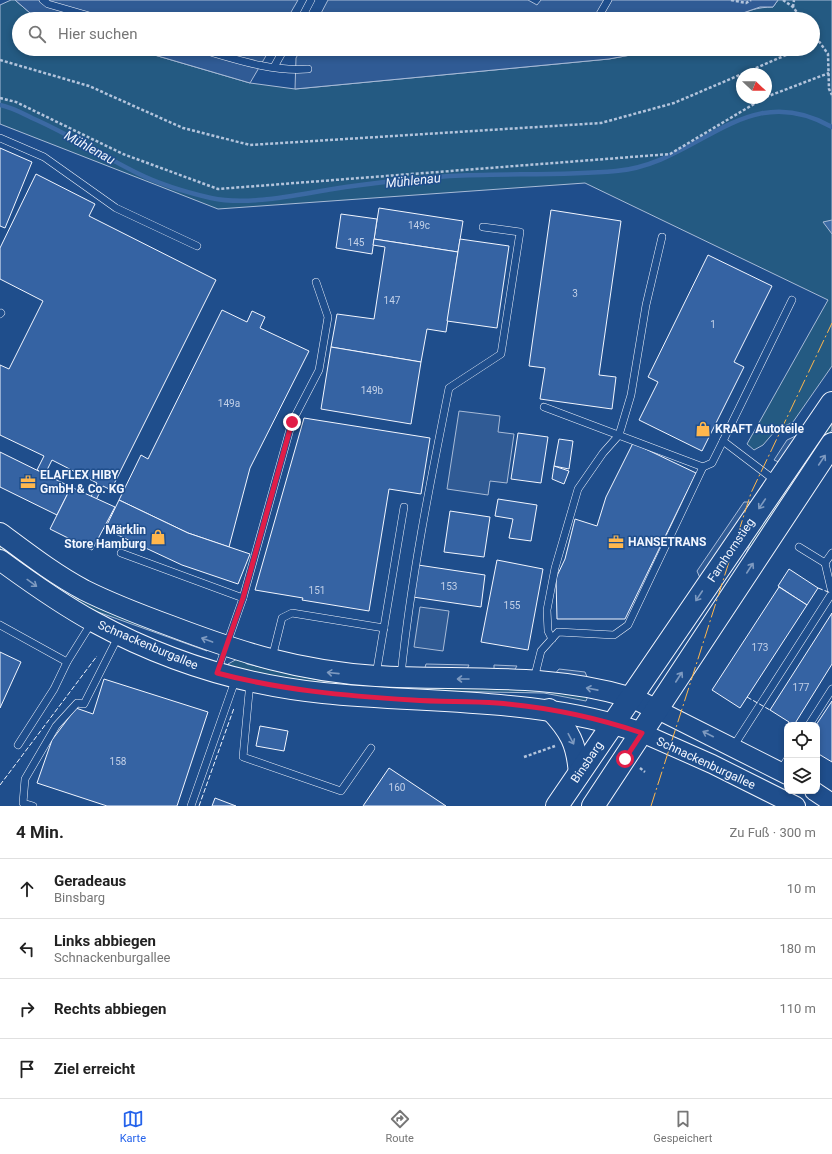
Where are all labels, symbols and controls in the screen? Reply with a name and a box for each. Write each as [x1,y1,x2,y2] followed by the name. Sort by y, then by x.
[12,12,820,56] search box
[26,23,48,45] icon: search
[58,25,137,43] text: Hier suchen
[736,68,772,104] north arrow
[62,127,118,167] water label: Mühlenau
[385,170,441,191] water label: Mühlenau
[408,220,430,231] house number: 149c
[348,237,365,248] house number: 145
[572,288,578,299] house number: 3
[384,295,401,306] house number: 147
[710,319,716,330] house number: 1
[361,385,384,396] house number: 149b
[218,398,240,409] house number: 149a
[283,413,301,431] route end
[694,420,712,438] shop icon: KRAFT Autoteile
[715,422,804,436] place label: KRAFT Autoteile
[817,454,826,465] one-way arrow
[40,468,124,496] place label: ELAFLEX HIBY GmbH & Co. KG
[19,473,37,491] office icon: ELAFLEX HIBY GmbH & Co. KG
[758,498,766,509] one-way arrow
[705,515,757,585] street label: Farnhornstieg
[64,523,146,551] place label: Märklin Store Hamburg
[149,528,167,546] shop icon: Märklin Store Hamburg
[607,533,625,551] office icon: HANSETRANS
[628,535,706,549] place label: HANSETRANS
[746,563,754,574] one-way arrow
[26,579,37,587] one-way arrow
[441,581,457,592] house number: 153
[309,585,325,596] house number: 151
[695,591,703,602] one-way arrow
[504,600,521,611] house number: 155
[96,618,200,672] street label: Schnackenburgallee
[201,636,214,643] one-way arrow
[752,642,768,653] house number: 173
[327,669,340,676] one-way arrow
[676,671,684,683] one-way arrow
[457,675,470,683] one-way arrow
[793,682,810,693] house number: 177
[586,684,599,692] one-way arrow
[784,722,820,794] map controls
[784,722,820,758] button: locate
[702,730,714,737] one-way arrow
[568,732,576,744] one-way arrow
[654,734,758,792] street label: Schnackenburgallee
[568,739,606,785] street label: Binsbarg
[616,750,634,768] route start
[110,756,127,767] house number: 158
[784,758,820,794] button: layers
[389,782,406,793] house number: 160
[16,822,64,842] text: 4 Min.
[730,825,816,840] text: Zu Fuß · 300 m
[54,872,126,890] text: Geradeaus
[16,878,38,900] icon: ahead
[787,881,816,896] text: 10 m
[54,890,105,905] text: Binsbarg
[54,932,156,950] text: Links abbiegen
[16,938,38,960] icon: left
[779,941,816,956] text: 180 m
[54,950,171,965] text: Schnackenburgallee
[16,998,38,1020] icon: right
[54,1000,167,1018] text: Rechts abbiegen
[779,1001,816,1016] text: 110 m
[16,1058,38,1080] icon: arrive
[54,1060,135,1078] text: Ziel erreicht
[120,1108,146,1145] tab: Karte
[385,1108,414,1145] tab: Route
[653,1108,712,1145] tab: Gespeichert

